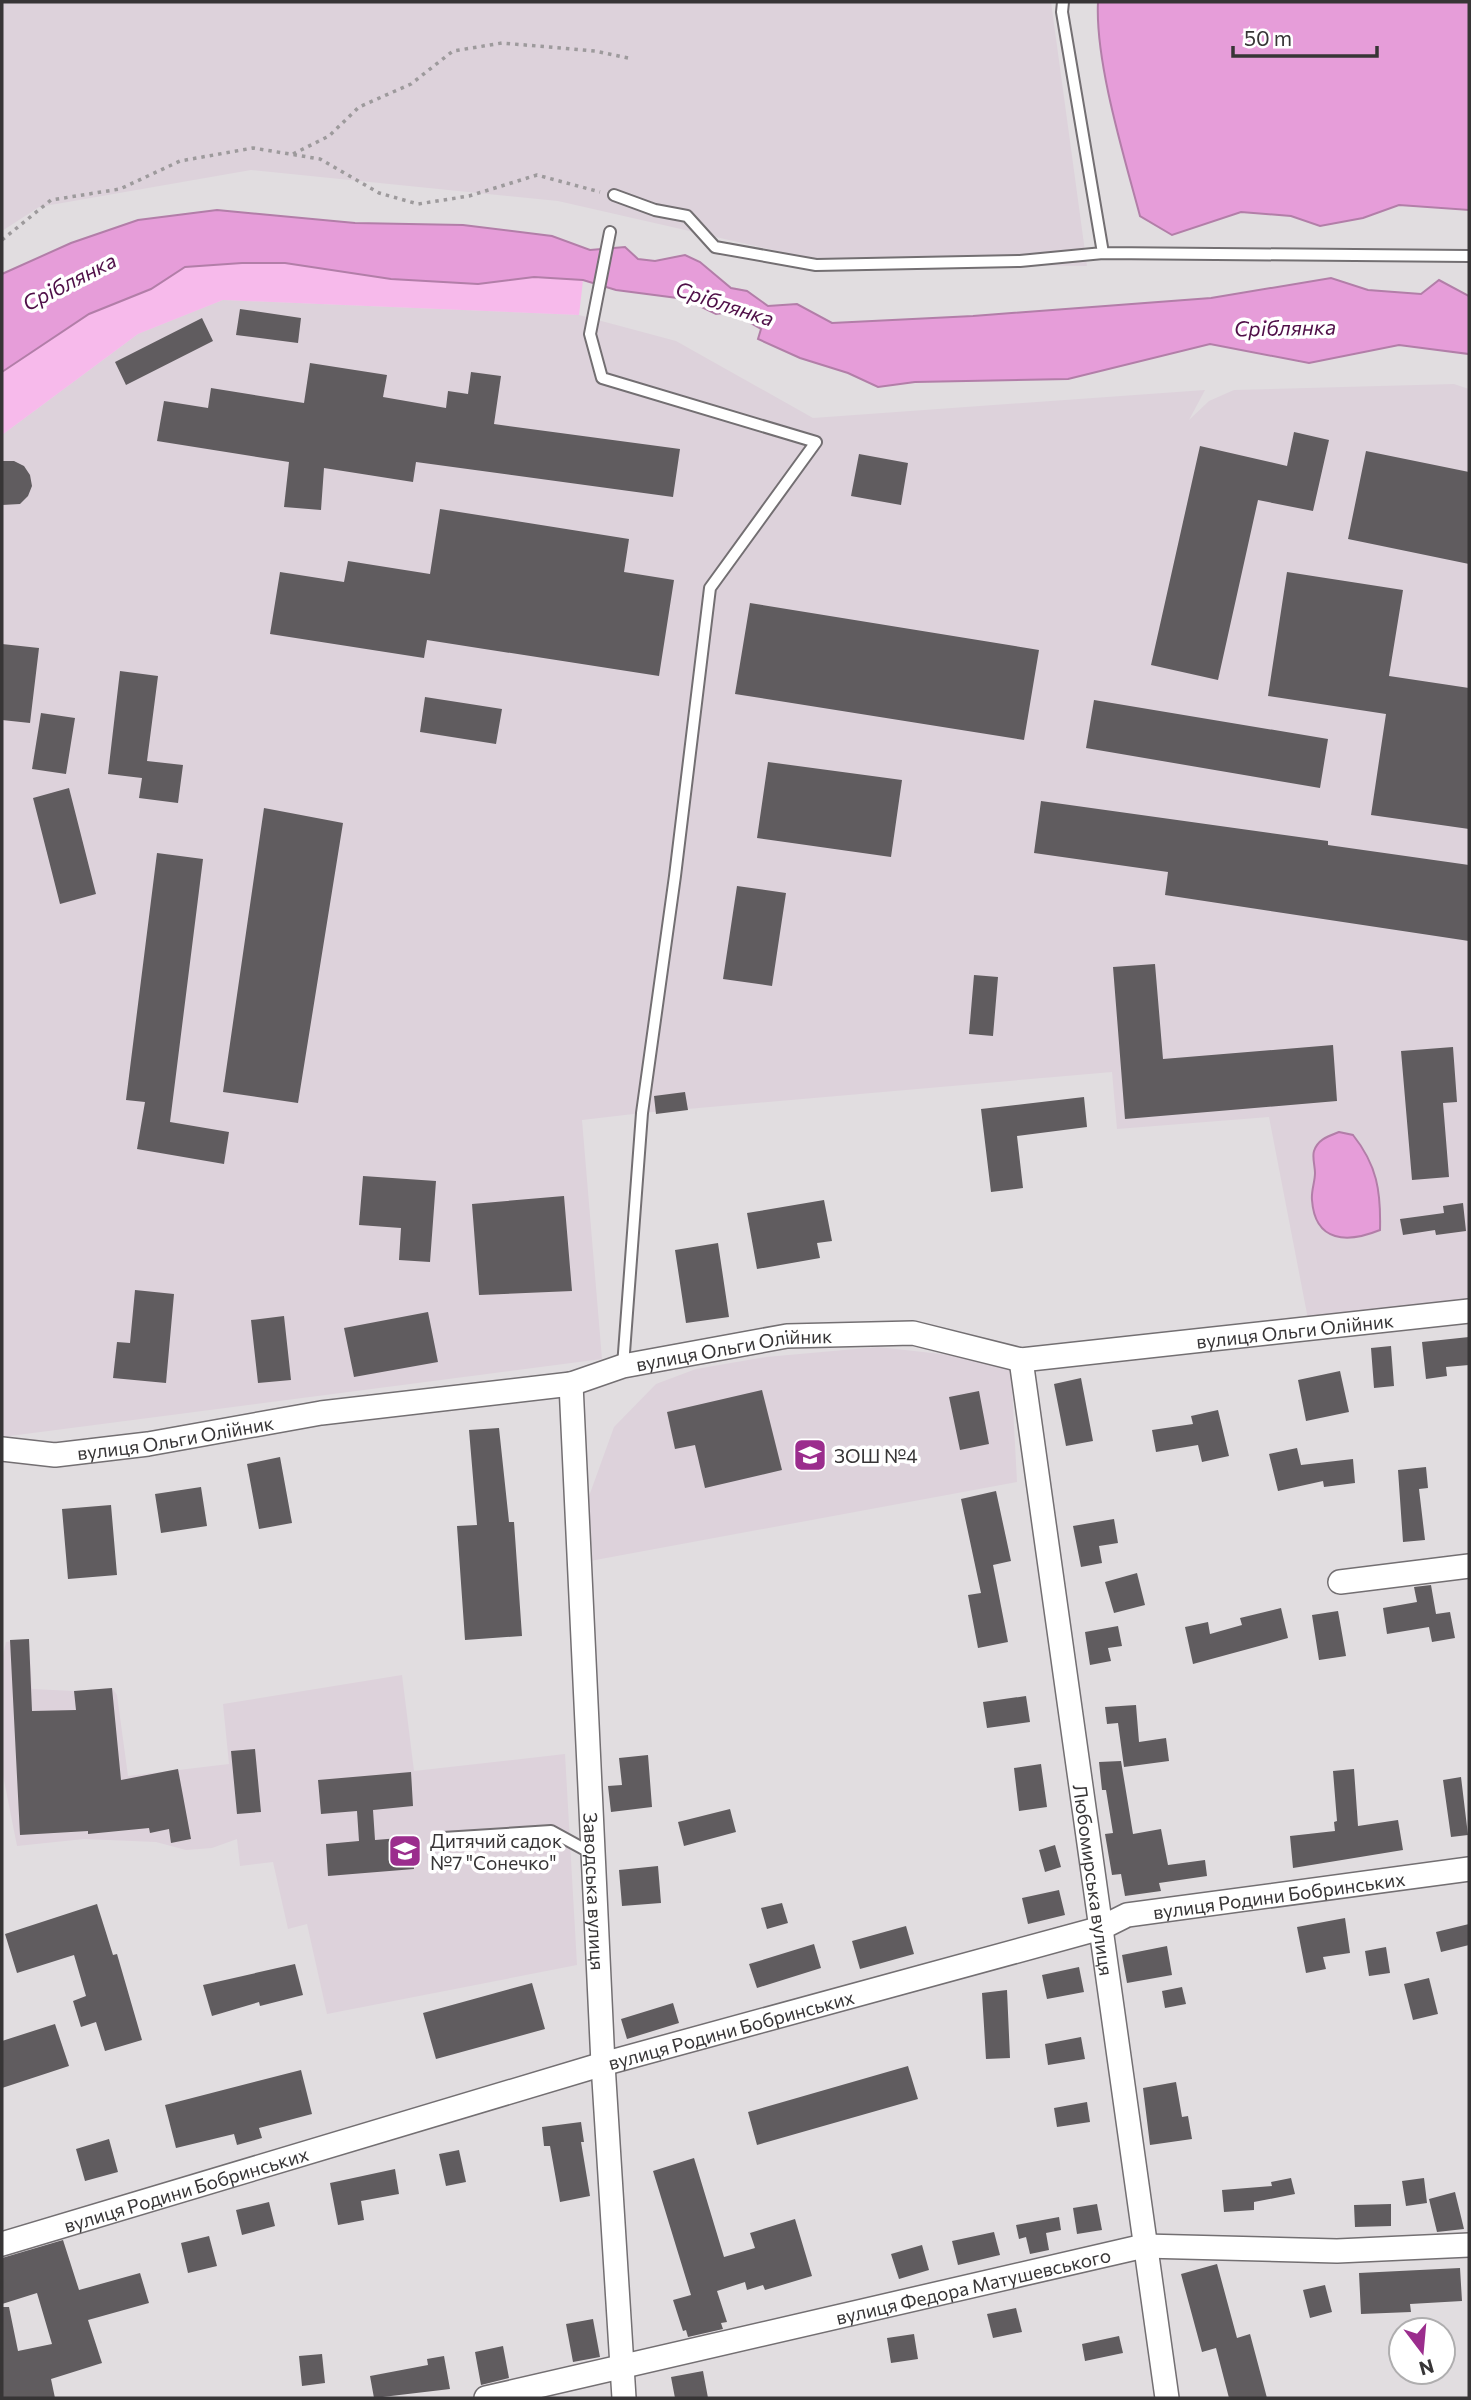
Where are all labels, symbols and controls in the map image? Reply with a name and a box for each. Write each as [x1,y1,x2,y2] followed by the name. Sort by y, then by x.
[1233,14,1376,58] scale bar
[1244,25,1292,50] text: 50 m
[18,247,120,315] water label: Сріблянка
[673,275,777,331] water label: Сріблянка
[1234,314,1336,340] water label: Сріблянка
[1195,1308,1395,1352] street label: вулиця Ольги Олійник
[634,1323,832,1375] street label: вулиця Ольги Олійник
[76,1410,275,1464] street label: вулиця Ольги Олійник
[791,1436,829,1474] school or university icon: ЗОШ №4
[834,1444,918,1467] place label: ЗОШ №4
[1069,1783,1119,1977] street label: Любомирська вулиця
[580,1812,610,1971] street label: Заводська вулиця
[430,1829,562,1874] place label: Дитячий садок №7 "Сонечко"
[386,1832,424,1870] school or university icon: Дитячий садок №7 "Сонечко"
[1152,1866,1406,1923] street label: вулиця Родини Бобринських
[605,1985,857,2074] street label: вулиця Родини Бобринських
[61,2141,311,2236] street label: вулиця Родини Бобринських
[833,2243,1113,2328] street label: вулиця Федора Матушевського
[1387,2316,1457,2386] north arrow
[1417,2355,1437,2381] text: N

